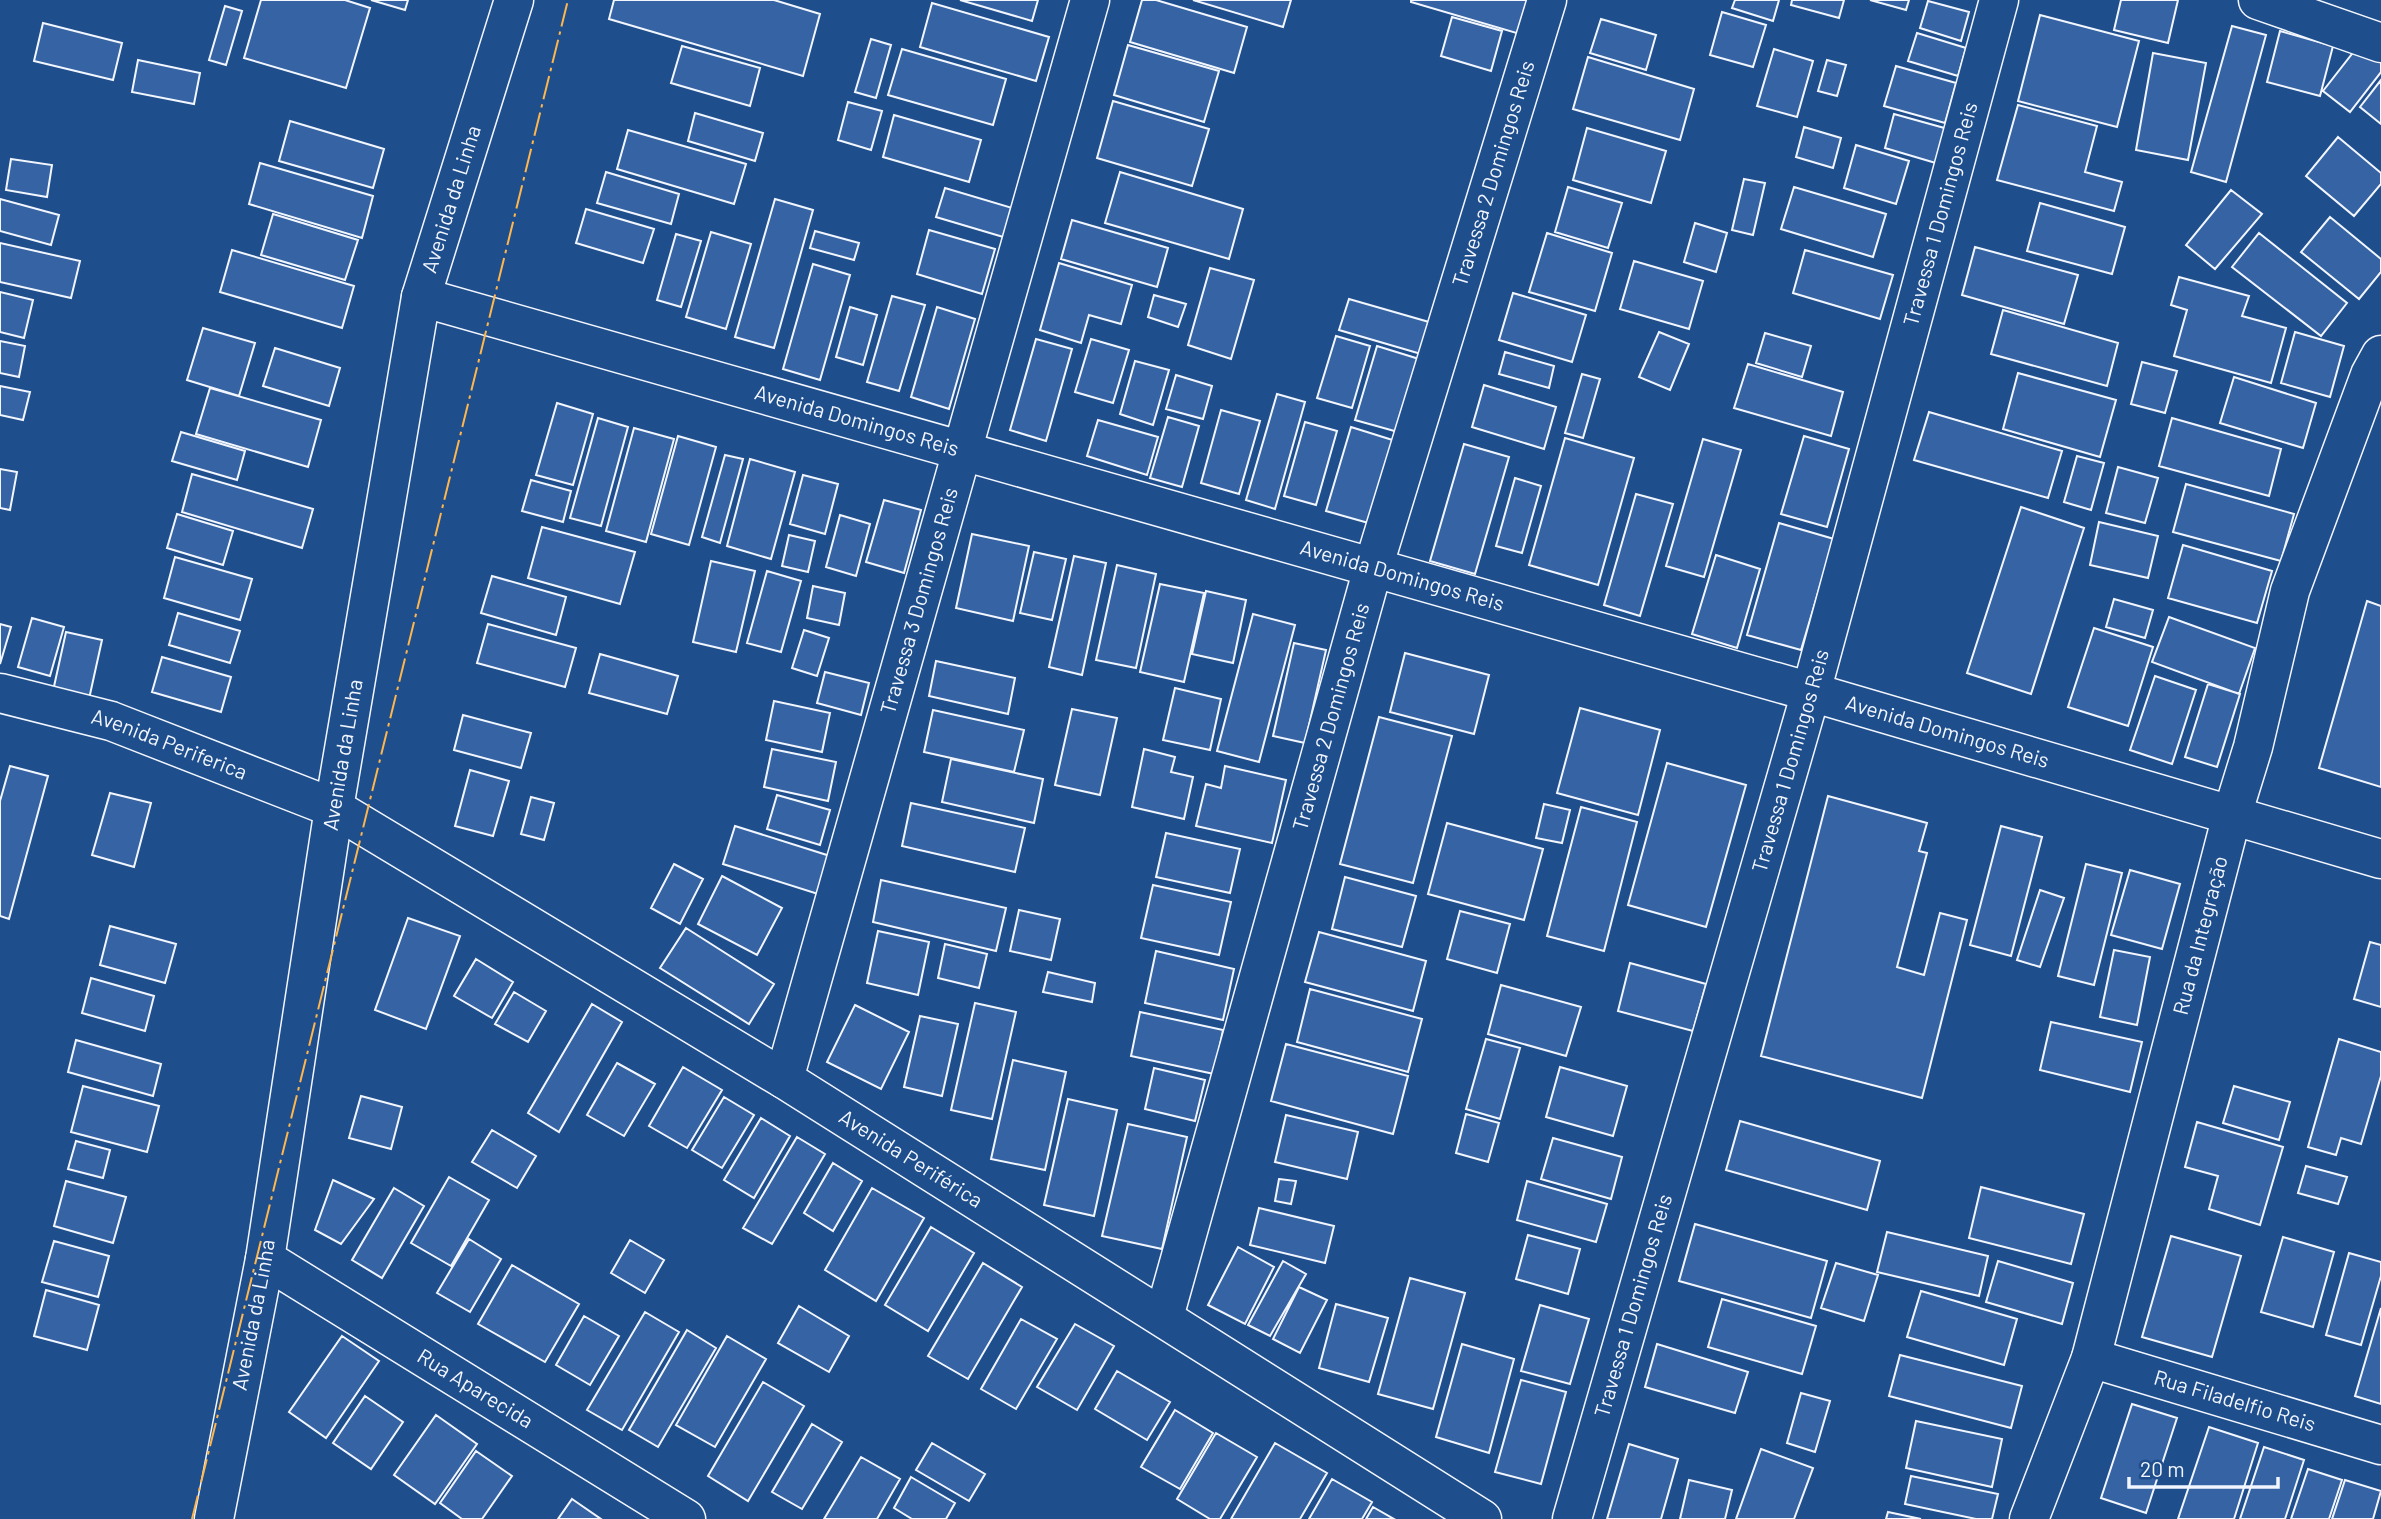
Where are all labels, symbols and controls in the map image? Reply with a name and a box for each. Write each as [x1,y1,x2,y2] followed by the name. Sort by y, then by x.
[1446,57,1539,289] street label: Travessa 2 Domingos Reis
[1897,99,1982,329] street label: Travessa 1 Domingos Reis
[415,122,485,276] street label: Avenida da Linha
[752,379,962,460] street label: Avenida Domingos Reis
[874,484,962,717] street label: Travessa 3 Domingos Reis
[1298,534,1507,615] street label: Avenida Domingos Reis
[1286,600,1374,833] street label: Travessa 2 Domingos Reis
[1746,646,1833,875] street label: Travessa 1 Domingos Reis
[317,677,367,832] street label: Avenida da Linha
[1843,689,2052,772] street label: Avenida Domingos Reis
[89,703,251,784] street label: Avenida Periferica
[2167,853,2232,1017] street label: Rua da Integração
[835,1103,988,1212] street label: Avenida Periférica
[1588,1191,1676,1420] street label: Travessa 1 Domingos Reis
[226,1237,279,1392] street label: Avenida da Linha
[413,1342,538,1433] street label: Rua Aparecida
[2151,1364,2319,1436] street label: Rua Filadelfio Reis
[2129,1446,2278,1490] scale bar
[2140,1456,2185,1481] text: 20 m

